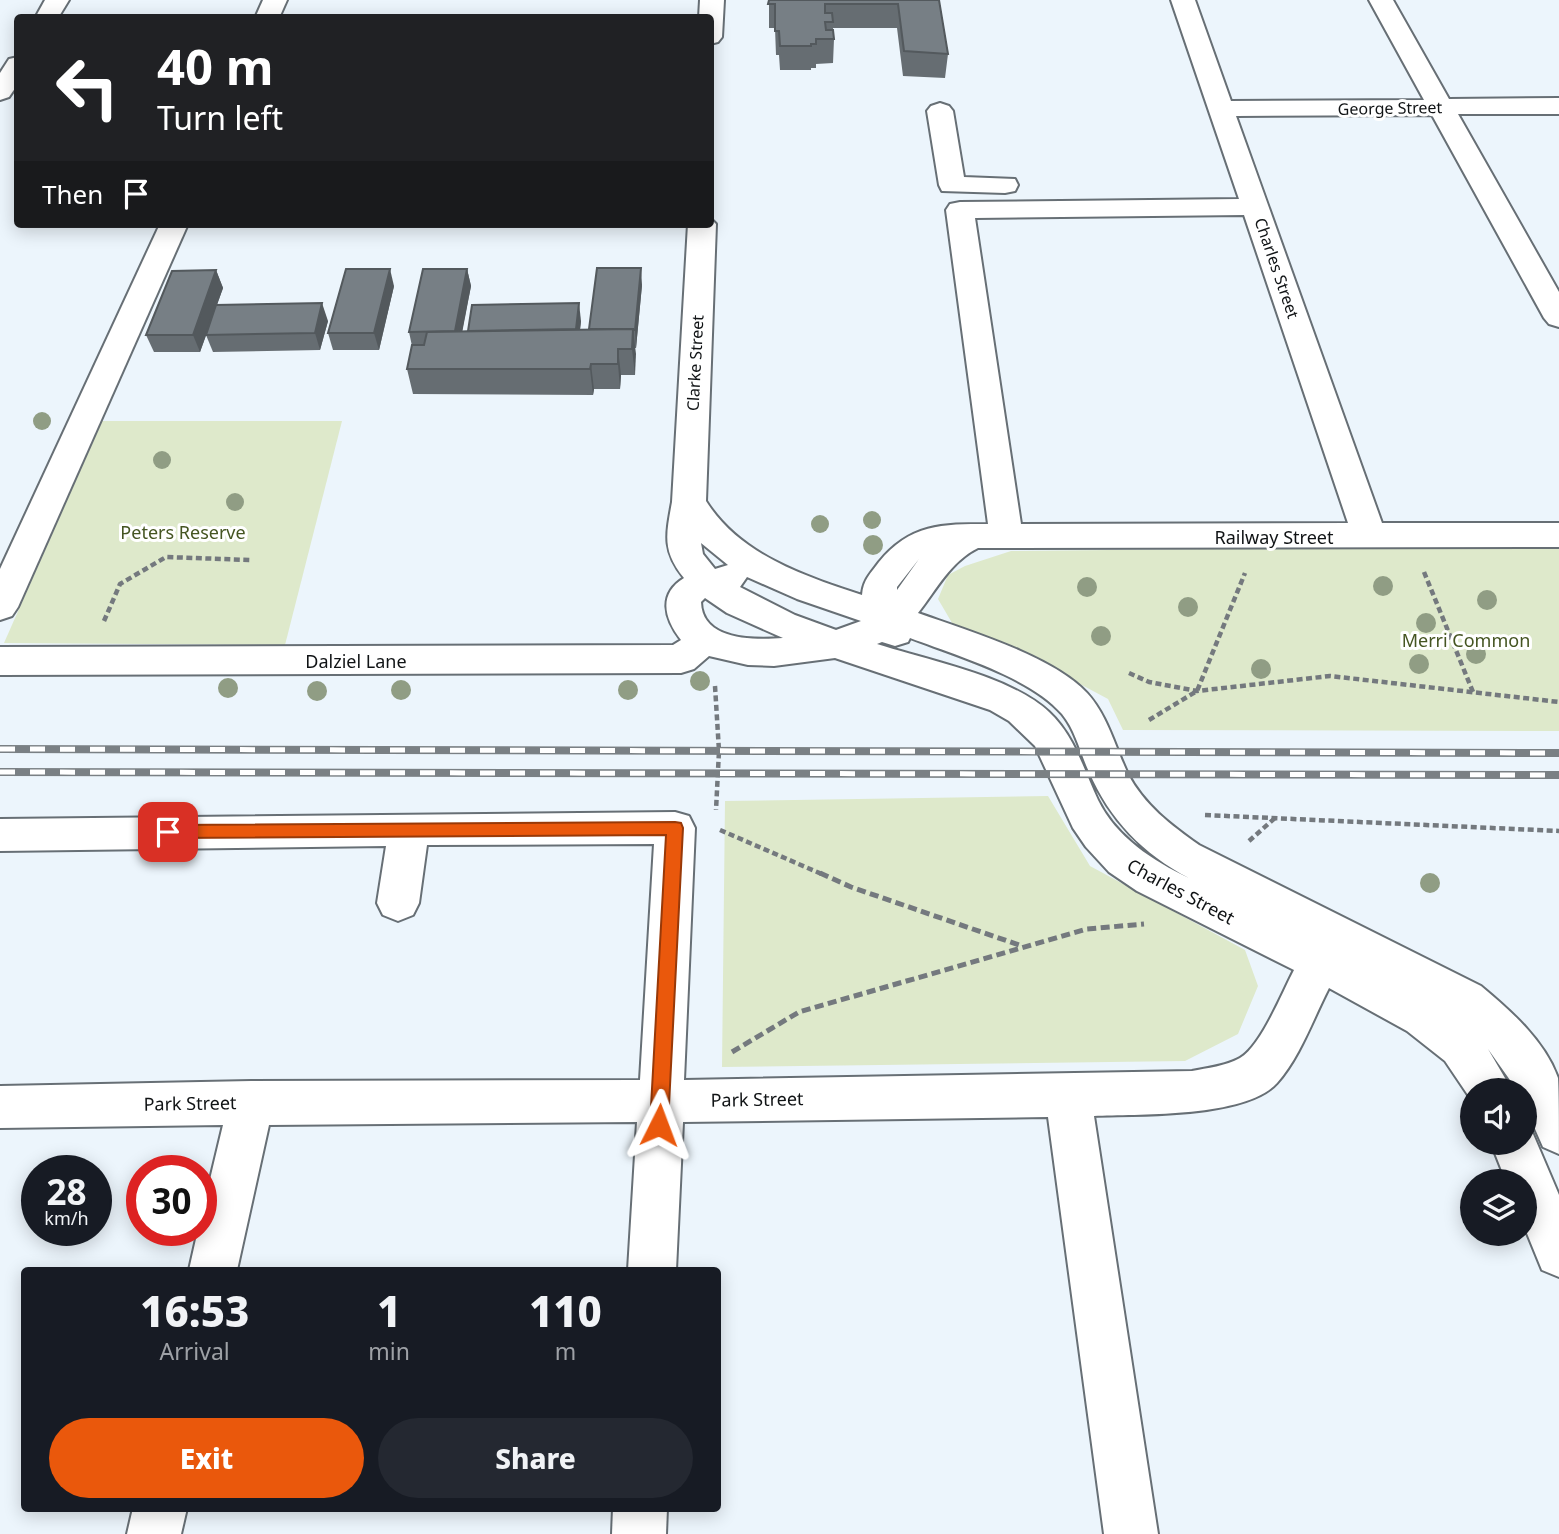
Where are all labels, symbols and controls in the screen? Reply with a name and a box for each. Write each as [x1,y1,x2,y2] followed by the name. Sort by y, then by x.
[157,33,274,99] text: 40 m
[42,42,133,133] icon: left
[157,96,283,139] text: Turn left
[1338,96,1443,120] street label: George Street
[117,175,155,213] icon: arrive
[42,176,103,212] text: Then
[1249,215,1305,322] street label: Charles Street
[681,314,709,412] street label: Clarke Street
[120,520,246,544] park label: Peters Reserve
[1215,525,1334,549] street label: Railway Street
[1402,628,1530,652] park label: Merri Common
[305,649,407,673] street label: Dalziel Lane
[138,802,198,862] pin
[149,813,187,851] icon: arrive
[1123,853,1239,930] street label: Charles Street
[1460,1078,1537,1246] map controls
[1460,1078,1537,1155] button: sound
[710,1086,804,1112] street label: Park Street
[622,1088,696,1162] position arrow
[143,1090,237,1116] street label: Park Street
[126,1155,217,1246] speed limit sign: 30
[46,1168,87,1215] text: 28
[1460,1169,1537,1246] button: layers
[44,1206,89,1230] text: km/h
[140,1282,249,1339] text: 16:53
[377,1282,401,1339] text: 1
[529,1282,602,1339] text: 110
[160,1335,230,1367] text: Arrival
[368,1335,410,1367] text: min
[555,1335,576,1367] text: m
[49,1418,364,1498] button: Exit
[378,1418,693,1498] button: Share

